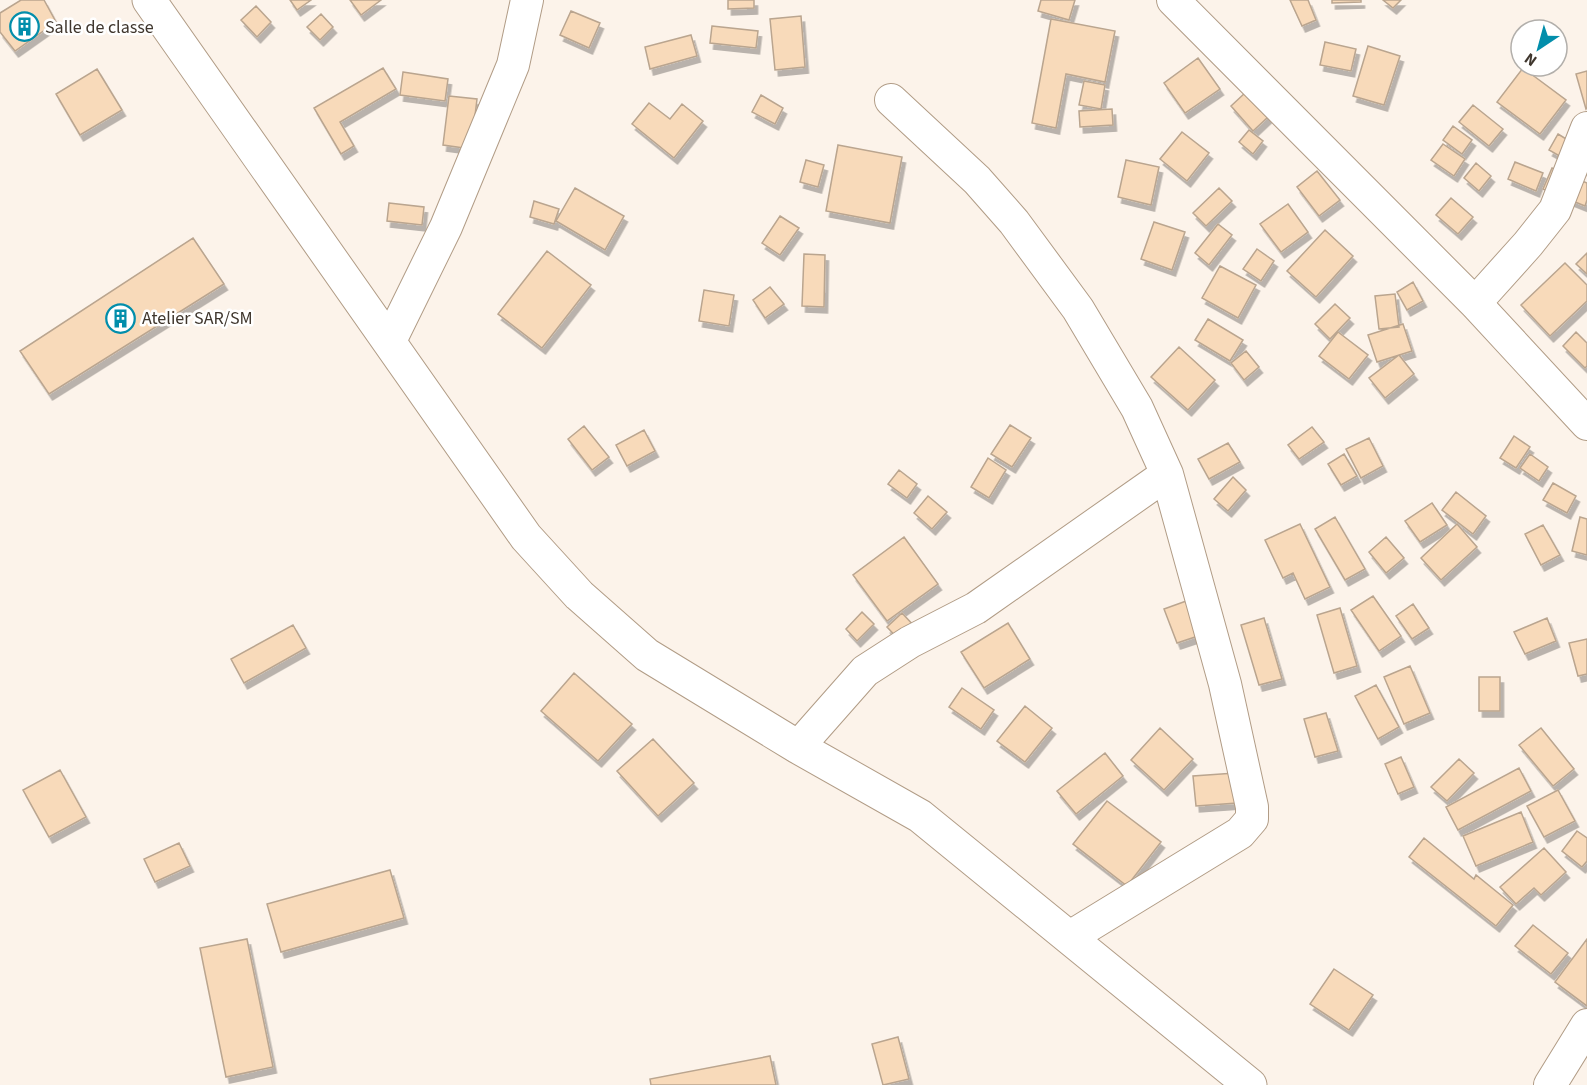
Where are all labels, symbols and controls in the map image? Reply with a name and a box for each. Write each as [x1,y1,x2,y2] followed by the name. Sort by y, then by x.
[8,11,40,43] building icon: Salle de classe
[45,15,154,40] place label: Salle de classe
[1509,18,1569,78] north arrow
[1520,47,1542,71] text: N
[105,302,137,334] building icon: Atelier SAR/SM
[142,306,253,331] place label: Atelier SAR/SM

